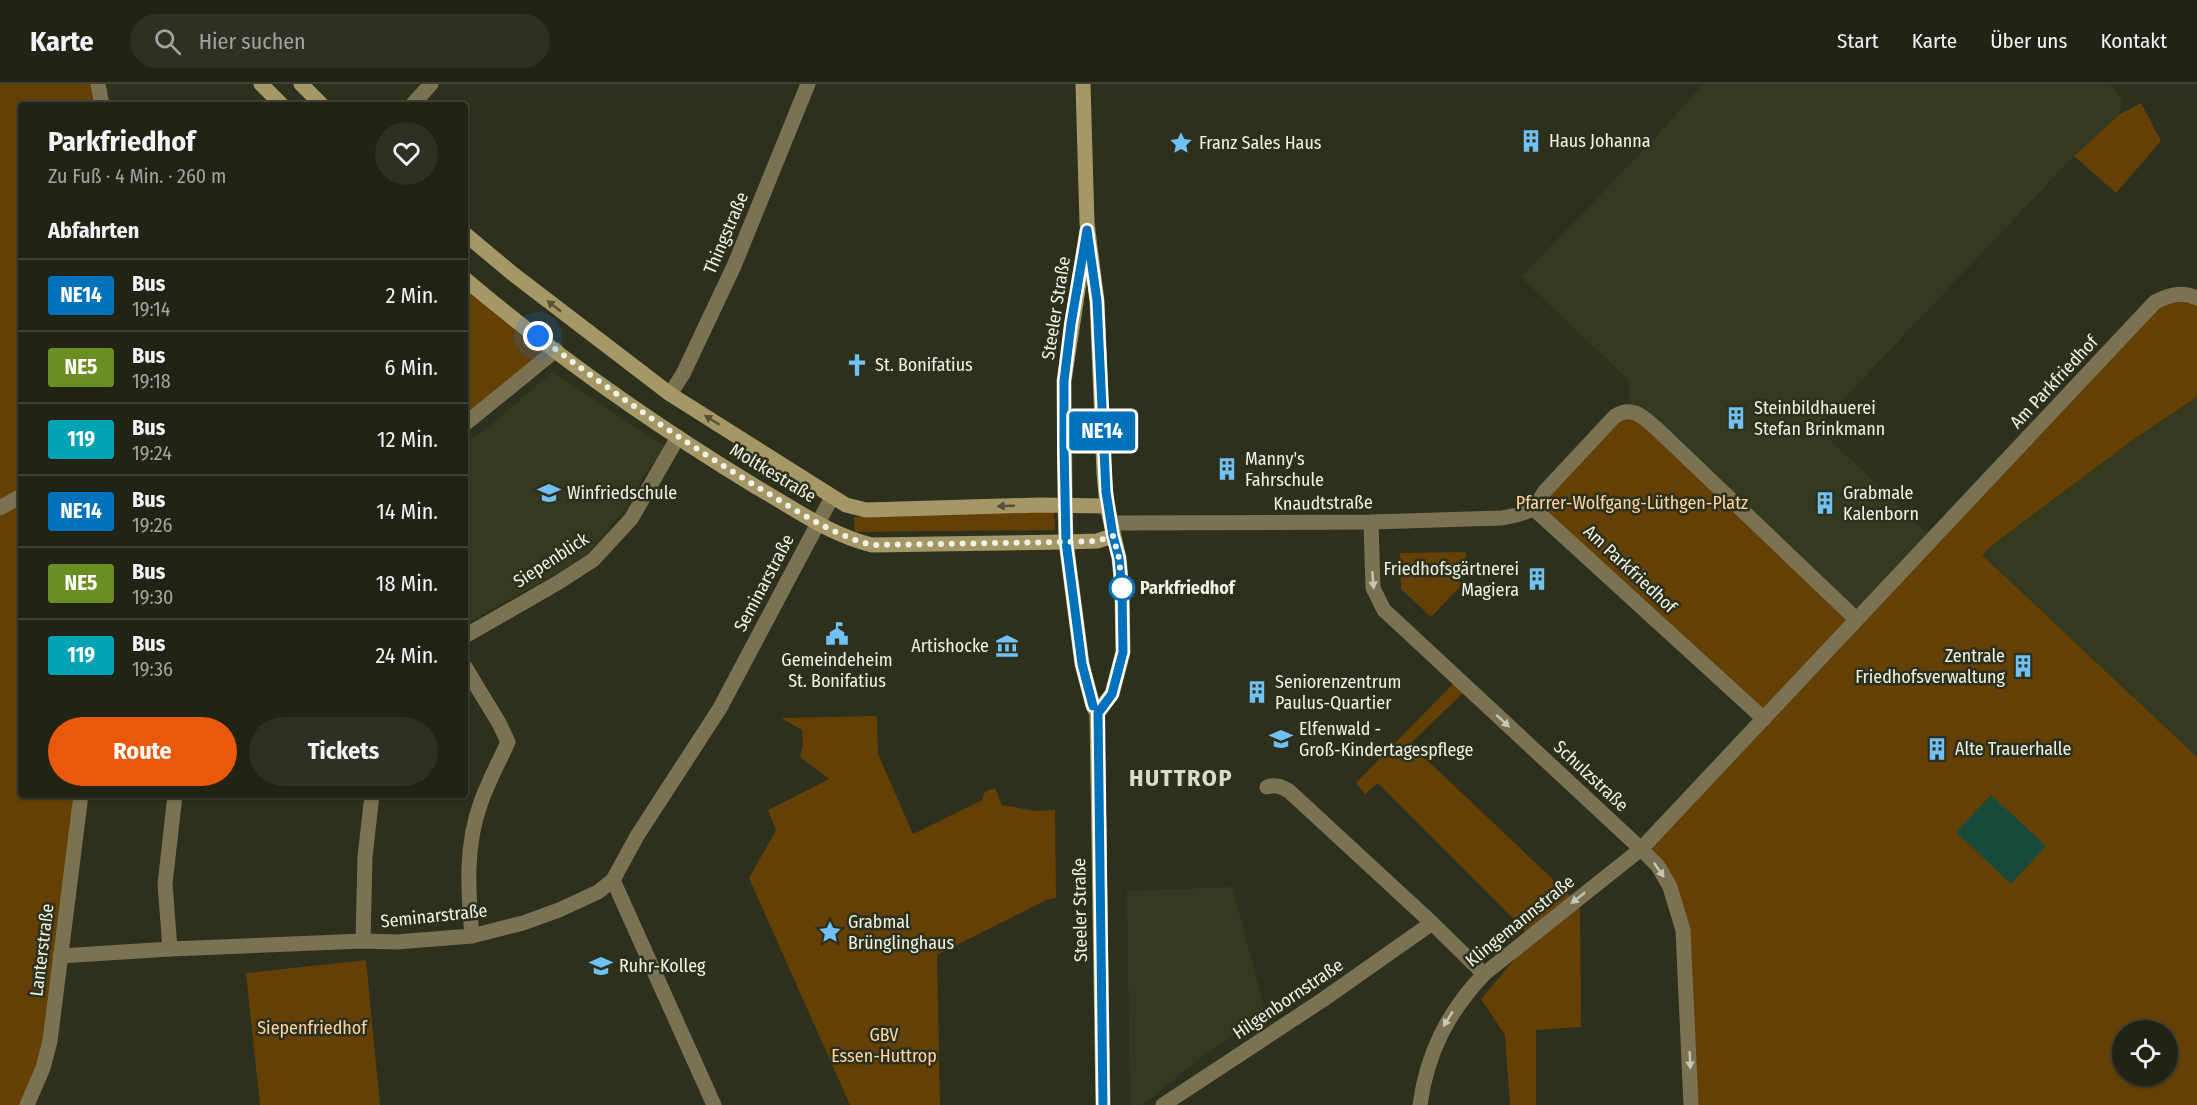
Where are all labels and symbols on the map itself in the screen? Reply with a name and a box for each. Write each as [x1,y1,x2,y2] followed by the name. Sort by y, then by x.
[1518,128,1544,154] building icon: Haus Johanna
[1168,130,1194,156] place icon: Franz Sales Haus
[1549,130,1651,152] place label: Haus Johanna
[1199,132,1322,154] place label: Franz Sales Haus
[699,189,753,277] street label: Thingstraße
[1037,255,1075,361] street label: Steeler Straße
[546,299,562,312] one-way arrow
[523,321,553,351] your location
[2005,330,2104,433] street label: Am Parkfriedhof
[844,352,870,378] church icon: St. Bonifatius
[875,354,973,376] place label: St. Bonifatius
[1754,397,1885,440] place label: Steinbildhauerei Stefan Brinkmann
[1723,405,1749,431] building icon: Steinbildhauerei Stefan Brinkmann
[1060,412,1144,450] line badge: NE14
[704,415,720,426] one-way arrow
[726,439,820,507] street label: Moltkestraße
[1245,448,1324,491] place label: Manny's Fahrschule
[1214,456,1240,482] building icon: Manny's Fahrschule
[536,480,562,506] school or university icon: Winfriedschule
[567,482,677,504] place label: Winfriedschule
[1843,482,1919,525] place label: Grabmale Kalenborn
[1812,490,1838,516] building icon: Grabmale Kalenborn
[1273,491,1373,515] street label: Knaudtstraße
[1516,492,1748,514] park label: Pfarrer-Wolfgang-Lüthgen-Platz
[997,501,1016,510] one-way arrow
[1579,520,1682,619] street label: Am Parkfriedhof
[509,527,593,592] street label: Siepenblick
[729,530,799,635] street label: Seminarstraße
[1384,558,1519,601] place label: Friedhofsgärtnerei Magiera
[1524,566,1550,592] building icon: Friedhofsgärtnerei Magiera
[1369,571,1378,590] one-way arrow
[1109,575,1135,601] marker: Parkfriedhof
[1140,577,1237,599] place label: Parkfriedhof
[824,621,850,647] public building icon: Gemeindeheim St. Bonifatius
[994,633,1020,659] museum icon: Artishocke
[911,635,989,657] place label: Artishocke
[1855,645,2006,688] place label: Zentrale Friedhofsverwaltung
[781,649,893,692] place label: Gemeindeheim St. Bonifatius
[2010,653,2036,679] building icon: Zentrale Friedhofsverwaltung
[1275,671,1401,714] place label: Seniorenzentrum Paulus-Quartier
[1244,679,1270,705] building icon: Seniorenzentrum Paulus-Quartier
[1496,714,1510,728] one-way arrow
[1299,718,1474,761] place label: Elfenwald - Groß-Kindertagespflege
[1268,726,1294,752] school or university icon: Elfenwald - Groß-Kindertagespflege
[1549,736,1633,816] street label: Schulzstraße
[1924,736,1950,762] building icon: Alte Trauerhalle
[1955,738,2071,760] place label: Alte Trauerhalle
[1129,764,1233,792] district label: HUTTROP
[1068,858,1092,962] street label: Steeler Straße
[1653,862,1665,878] one-way arrow
[1461,870,1579,972] street label: Klingemannstraße
[1571,891,1586,903] one-way arrow
[380,899,489,933] street label: Seminarstraße
[25,902,59,998] street label: Lanterstraße
[848,911,954,954] place label: Grabmal Brünglinghaus
[817,919,843,945] place icon: Grabmal Brünglinghaus
[588,953,614,979] school or university icon: Ruhr-Kolleg
[1229,954,1347,1044] street label: Hilgenbornstraße
[619,955,706,977] place label: Ruhr-Kolleg
[1442,1011,1453,1028] one-way arrow
[257,1017,368,1039] park label: Siepenfriedhof
[831,1024,937,1067] park label: GBV Essen-Huttrop
[1685,1050,1694,1069] one-way arrow

